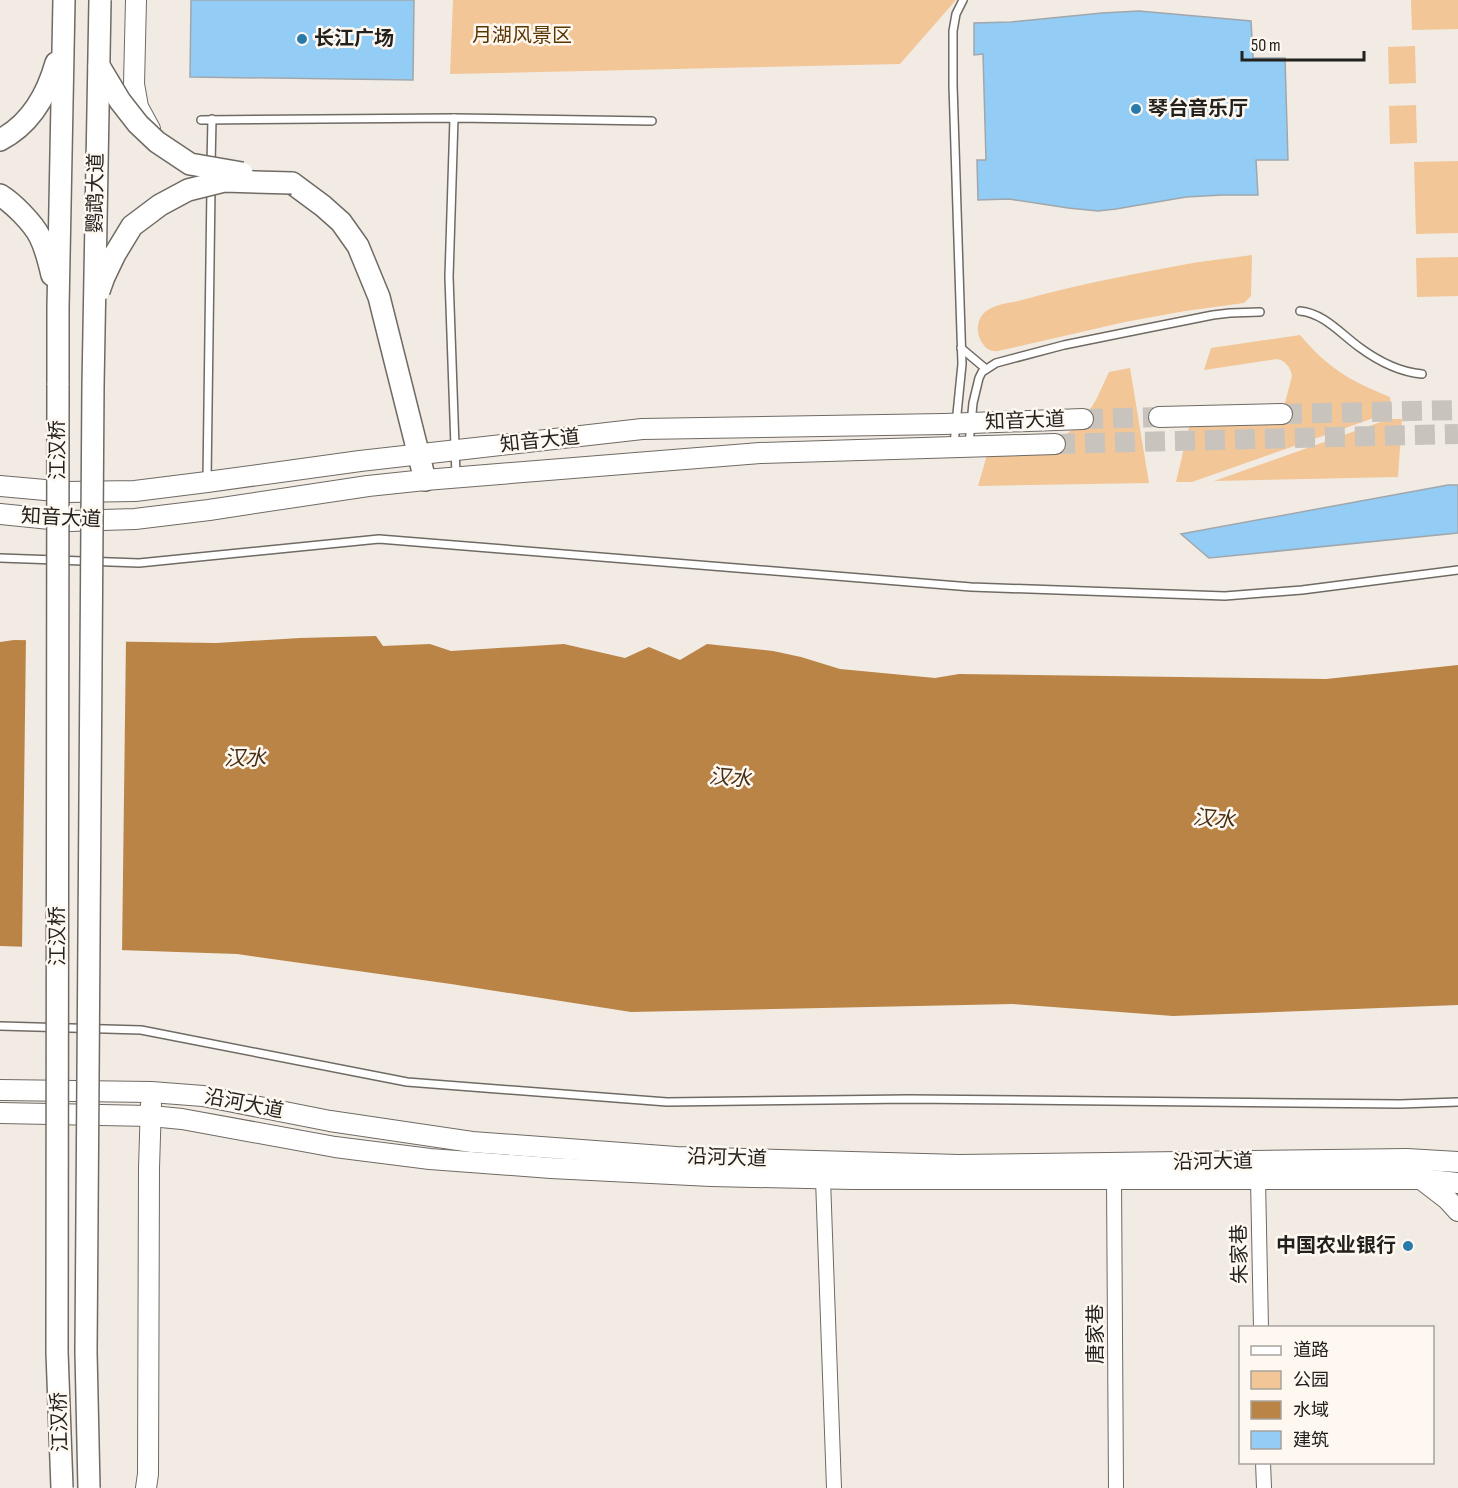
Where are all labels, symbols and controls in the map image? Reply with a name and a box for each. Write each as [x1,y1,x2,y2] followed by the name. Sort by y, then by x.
[472,24,572,48] park label: 月湖风景区
[1242,24,1364,62] scale bar
[314,27,394,51] place label: 长江广场
[295,32,309,46] marker: 长江广场
[1251,35,1281,56] text: 50 m
[1148,97,1248,121] place label: 琴台音乐厅
[1129,102,1143,116] marker: 琴台音乐厅
[83,153,109,233] street label: 鹦鹉大道
[985,408,1065,434] street label: 知音大道
[46,420,70,480] street label: 江汉桥
[499,425,581,457] street label: 知音大道
[20,504,102,532] street label: 知音大道
[224,746,267,771] water label: 汉水
[708,764,753,792] water label: 汉水
[1192,805,1237,833] water label: 汉水
[46,906,70,966] street label: 江汉桥
[202,1085,286,1123] street label: 沿河大道
[687,1145,767,1171] street label: 沿河大道
[1173,1149,1253,1175] street label: 沿河大道
[1227,1224,1253,1284] street label: 朱家巷
[1276,1234,1396,1258] place label: 中国农业银行
[1401,1239,1415,1253] marker: 中国农业银行
[1084,1304,1108,1364] street label: 唐家巷
[1239,1326,1434,1464] legend
[1293,1340,1329,1361] text: 道路
[1293,1370,1329,1391] text: 公园
[47,1392,73,1452] street label: 江汉桥
[1293,1400,1329,1421] text: 水域
[1293,1430,1329,1451] text: 建筑

